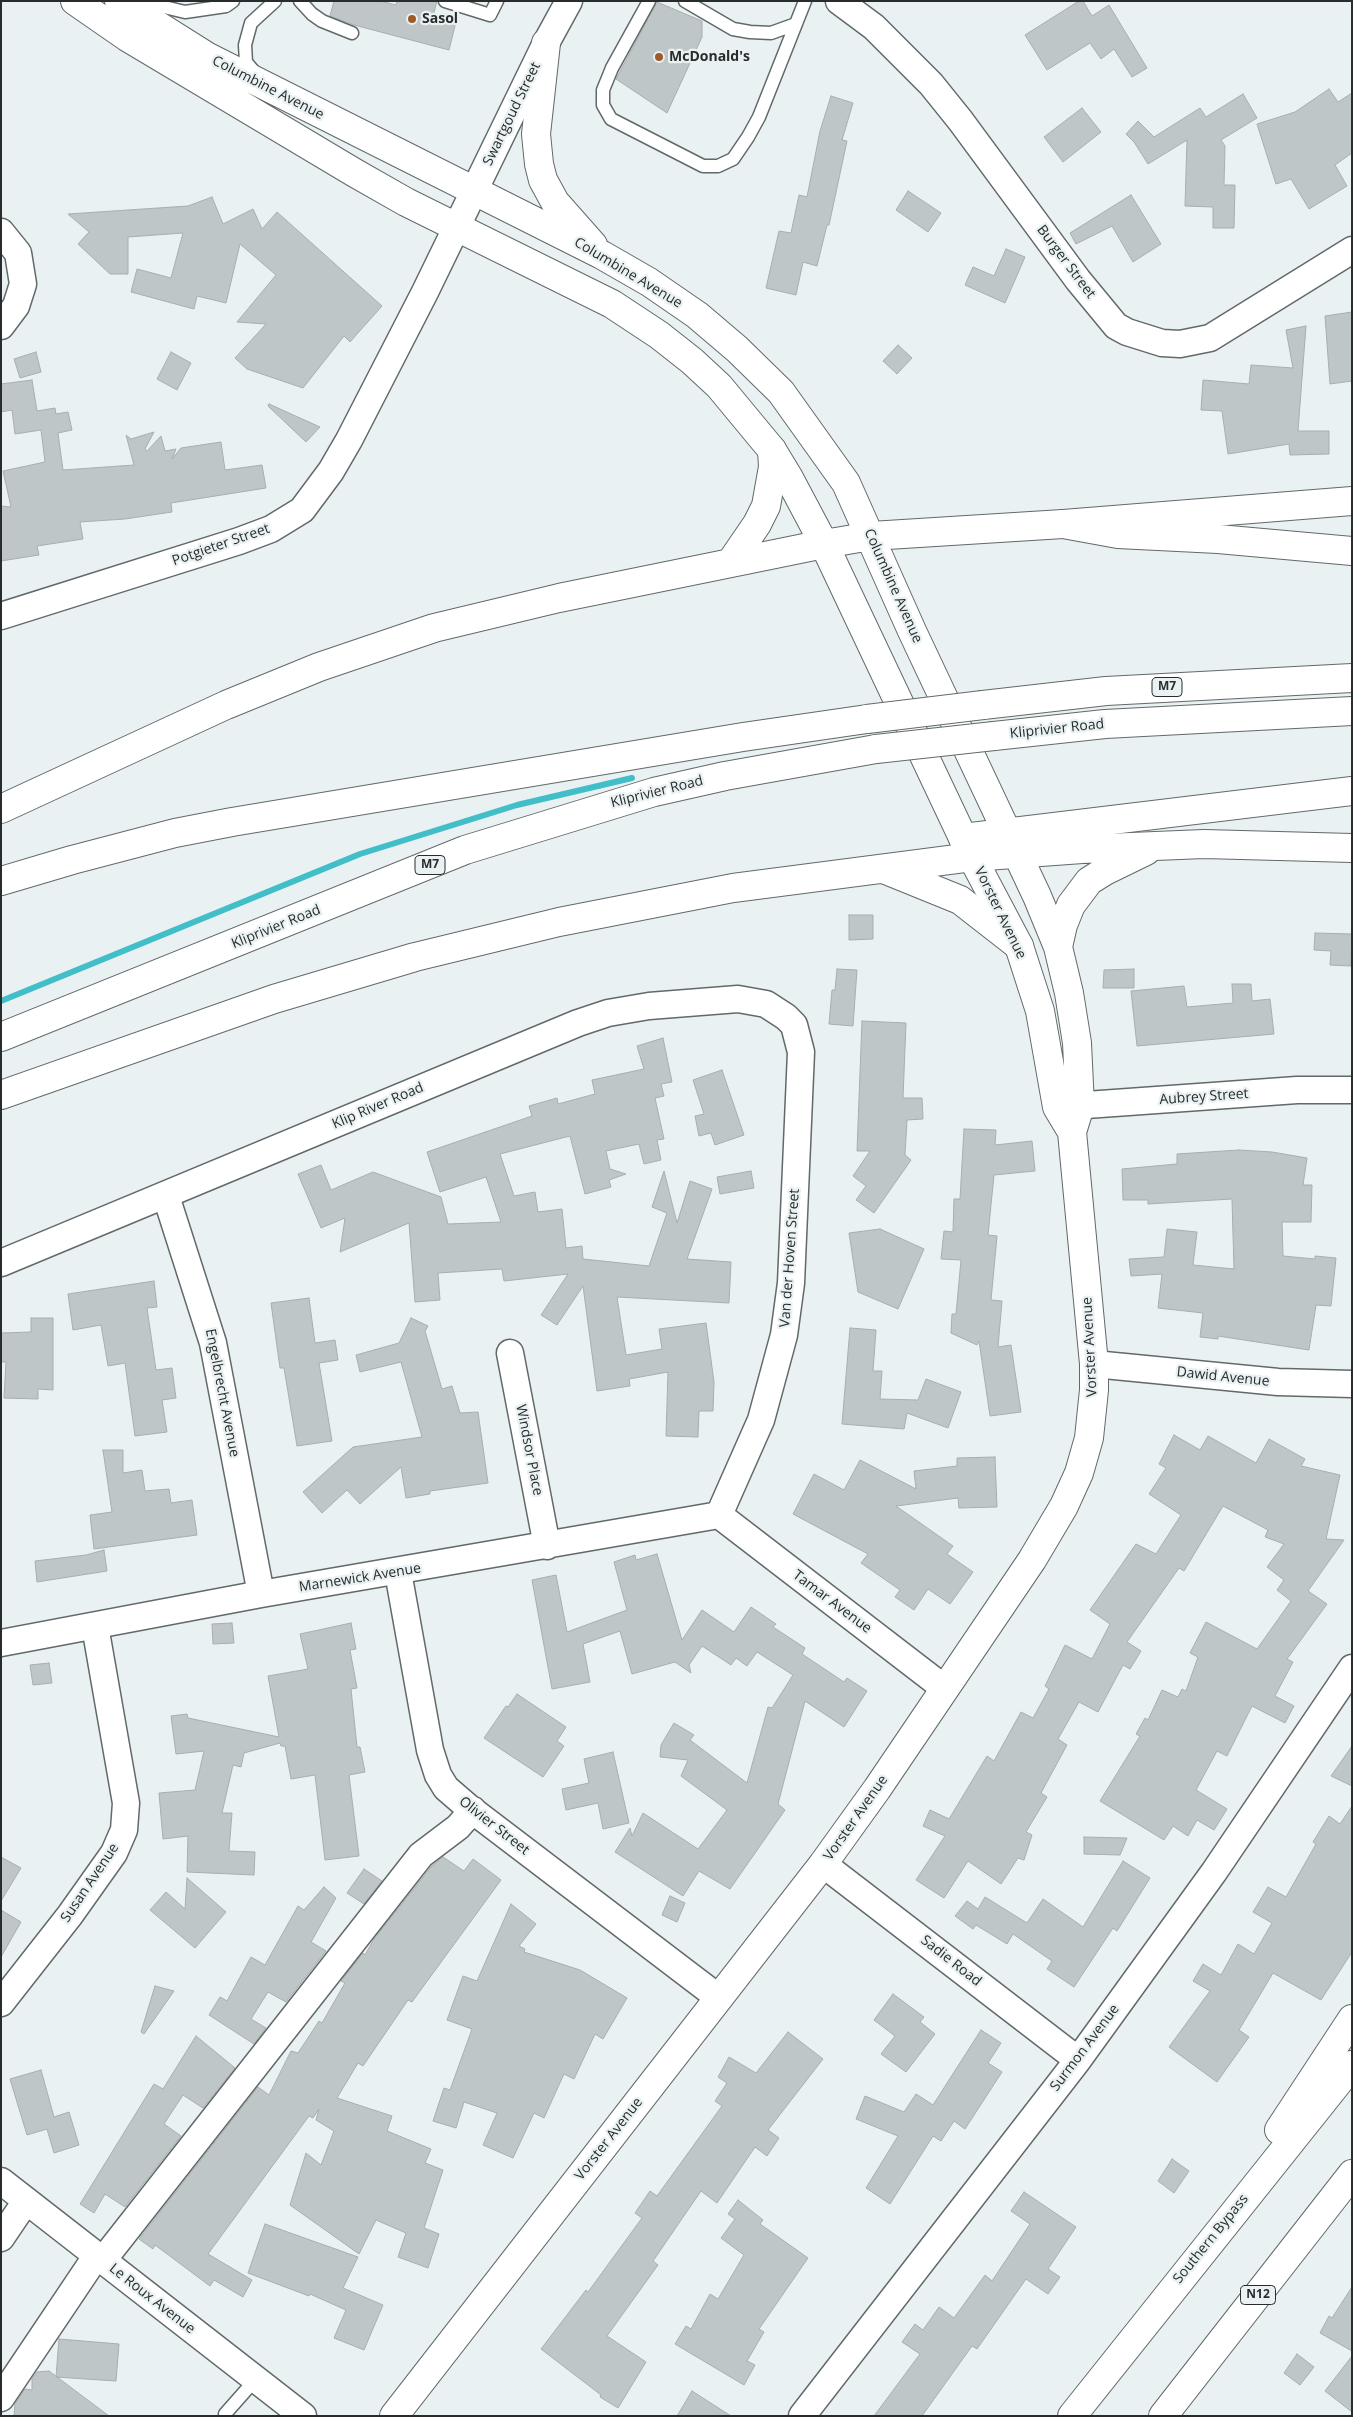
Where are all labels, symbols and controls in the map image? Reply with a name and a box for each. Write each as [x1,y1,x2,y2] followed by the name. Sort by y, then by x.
[422,11,458,27] place label: Sasol
[406,13,418,25] marker: Sasol
[669,49,750,65] place label: McDonald's
[653,51,665,63] marker: McDonald's
[209,53,327,123] street label: Columbine Avenue
[480,60,544,168] street label: Swartgoud Street
[1033,222,1099,302] street label: Burger Street
[571,234,685,312] street label: Columbine Avenue
[170,520,272,570] street label: Potgieter Street
[860,526,926,646] street label: Columbine Avenue
[1152,678,1182,696] road number: M7
[1009,716,1105,742] street label: Kliprivier Road
[609,772,705,812] street label: Kliprivier Road
[415,856,445,874] road number: M7
[971,864,1029,962] street label: Vorster Avenue
[229,901,323,953] street label: Kliprivier Road
[330,1079,426,1133] street label: Klip River Road
[1159,1086,1249,1108] street label: Aubrey Street
[777,1188,803,1328] street label: Van der Hoven Street
[1079,1297,1101,1397] street label: Vorster Avenue
[201,1328,243,1458] street label: Engelbrecht Avenue
[1176,1364,1270,1390] street label: Dawid Avenue
[512,1403,546,1497] street label: Windsor Place
[298,1560,422,1596] street label: Marnewick Avenue
[789,1567,875,1637] street label: Tamar Avenue
[820,1772,892,1864] street label: Vorster Avenue
[455,1793,533,1859] street label: Olivier Street
[57,1840,123,1926] street label: Susan Avenue
[917,1932,985,1990] street label: Sadie Road
[1047,2001,1123,2095] street label: Surmon Avenue
[572,2094,646,2184] street label: Vorster Avenue
[1170,2191,1252,2287] street label: Southern Bypass
[106,2260,198,2338] street label: Le Roux Avenue
[1240,2286,1276,2304] road number: N12

